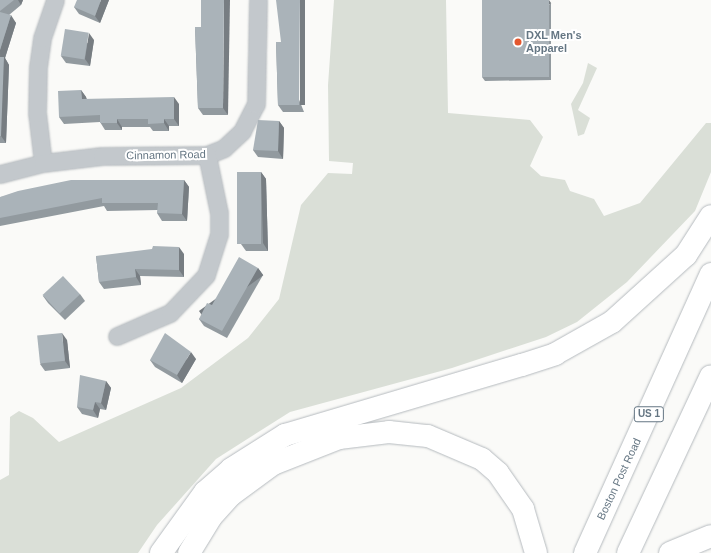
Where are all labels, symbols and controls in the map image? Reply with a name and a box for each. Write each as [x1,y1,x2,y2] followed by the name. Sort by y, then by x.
[526,29,582,55] place label: DXL Men's Apparel
[513,37,523,47] marker: DXL Men's Apparel
[126,148,206,162] street label: Cinnamon Road
[633,406,665,422] road number: US 1
[594,436,644,522] street label: Boston Post Road

